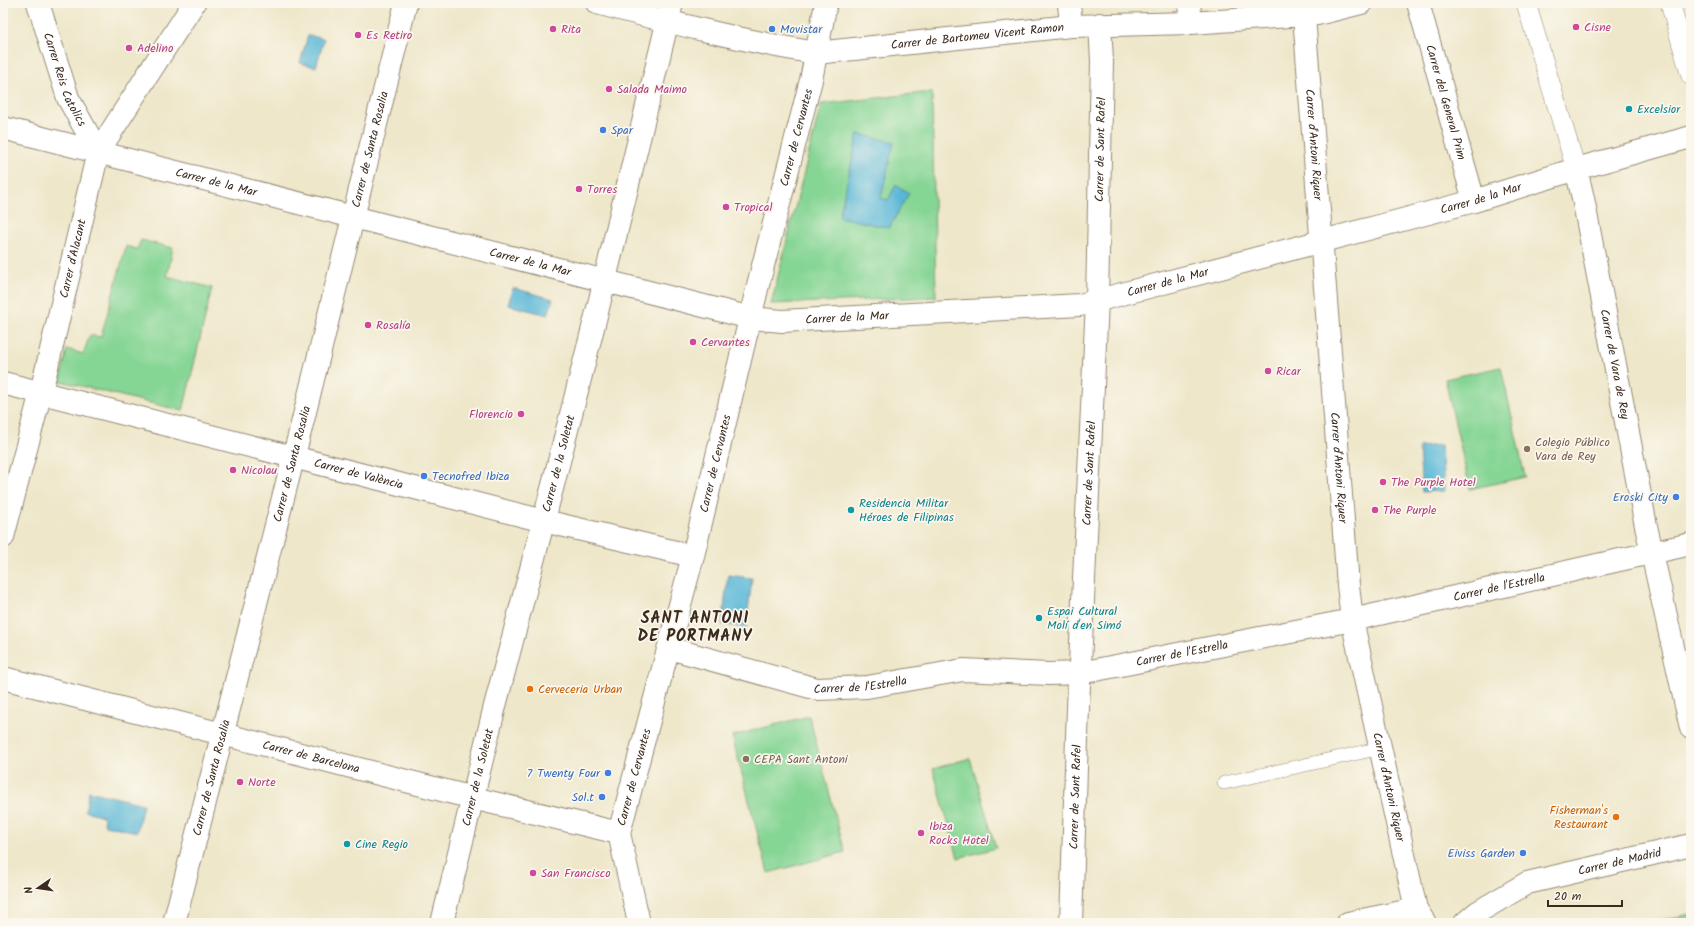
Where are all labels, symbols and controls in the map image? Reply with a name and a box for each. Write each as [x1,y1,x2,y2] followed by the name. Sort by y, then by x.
[890,17,1065,55] street label: Carrer de Bartomeu Vicent Ramon
[1584,18,1612,37] place label: Cisne
[561,20,582,39] place label: Rita
[780,20,823,39] place label: Movistar
[1571,22,1581,32] marker: Cisne
[548,24,558,34] marker: Rita
[767,24,777,34] marker: Movistar
[366,26,412,45] place label: Es Retiro
[38,30,91,130] street label: Carrer Reis Catolics
[353,30,363,40] marker: Es Retiro
[137,39,173,58] place label: Adelino
[1421,42,1471,162] street label: Carrer del General Prim
[124,43,134,53] marker: Adelino
[617,80,687,99] place label: Salada Maimo
[604,84,614,94] marker: Salada Maimo
[774,87,818,188] street label: Carrer de Cervantes
[1300,88,1328,202] street label: Carrer d'Antoni Riquer
[346,89,393,210] street label: Carrer de Santa Rosalia
[1090,97,1111,202] street label: Carrer de Sant Rafel
[1637,100,1681,119] place label: Excelsior
[1624,104,1634,114] marker: Excelsior
[611,121,634,140] place label: Spar
[598,125,608,135] marker: Spar
[173,163,260,202] street label: Carrer de la Mar
[1438,177,1525,219] street label: Carrer de la Mar
[587,180,617,199] place label: Torres
[574,184,584,194] marker: Torres
[734,198,772,217] place label: Tropical
[721,202,731,212] marker: Tropical
[54,217,91,300] street label: Carrer d'Alacant
[487,242,574,282] street label: Carrer de la Mar
[1125,262,1212,302] street label: Carrer de la Mar
[805,306,890,329] street label: Carrer de la Mar
[1595,307,1635,421] street label: Carrer de Vara de Rey
[376,316,411,335] place label: Rosalía
[363,320,373,330] marker: Rosalía
[701,333,750,352] place label: Cervantes
[688,337,698,347] marker: Cervantes
[1276,362,1302,381] place label: Ricar
[1263,366,1273,376] marker: Ricar
[268,403,316,524] street label: Carrer de Santa Rosalia
[469,405,513,424] place label: Florencio
[516,409,526,419] marker: Florencio
[1325,411,1353,525] street label: Carrer d'Antoni Riquer
[537,413,580,514] street label: Carrer de la Soletat
[694,413,736,514] street label: Carrer de Cervantes
[1077,421,1101,526] street label: Carrer de Sant Rafel
[1535,433,1610,466] place label: Colegio Público Vara de Rey
[1522,444,1532,454] marker: Colegio Público Vara de Rey
[312,453,406,494] street label: Carrer de València
[241,461,277,480] place label: Nicolau
[228,465,238,475] marker: Nicolau
[432,467,510,486] place label: Tecnofred Ibiza
[419,471,429,481] marker: Tecnofred Ibiza
[1391,473,1476,492] place label: The Purple Hotel
[1378,477,1388,487] marker: The Purple Hotel
[1613,488,1668,507] place label: Eroski City
[1671,492,1681,502] marker: Eroski City
[859,494,954,527] place label: Residencia Militar Héroes de Filipinas
[1383,501,1437,520] place label: The Purple
[846,505,856,515] marker: Residencia Militar Héroes de Filipinas
[1370,505,1380,515] marker: The Purple
[1451,567,1547,607] street label: Carrer de l'Estrella
[1047,602,1122,635] place label: Espai Cultural Molí d'en Simó
[638,606,752,649] district label: SANT ANTONI DE PORTMANY
[1034,613,1044,623] marker: Espai Cultural Molí d'en Simó
[1134,635,1230,671] street label: Carrer de l'Estrella
[813,671,909,699] street label: Carrer de l'Estrella
[538,680,623,699] place label: Cerveceria Urban
[525,684,535,694] marker: Cerveceria Urban
[187,717,235,838] street label: Carrer de Santa Rosalia
[457,726,499,828] street label: Carrer de la Soletat
[612,726,656,828] street label: Carrer de Cervantes
[1368,731,1411,844] street label: Carrer d'Antoni Riquer
[260,735,362,778] street label: Carrer de Barcelona
[1064,744,1086,850] street label: Carrer de Sant Rafel
[754,750,849,769] place label: CEPA Sant Antoni
[741,754,751,764] marker: CEPA Sant Antoni
[527,764,601,783] place label: 7 Twenty Four
[603,768,613,778] marker: 7 Twenty Four
[248,773,276,792] place label: Norte
[235,777,245,787] marker: Norte
[572,788,594,807] place label: Sol.t
[597,792,607,802] marker: Sol.t
[1550,801,1608,834] place label: Fisherman's Restaurant
[1611,812,1621,822] marker: Fisherman's Restaurant
[929,817,989,850] place label: Ibiza Rocks Hotel
[916,828,926,838] marker: Ibiza Rocks Hotel
[355,835,408,854] place label: Cine Regio
[342,839,352,849] marker: Cine Regio
[1576,842,1664,880] street label: Carrer de Madrid
[1447,844,1515,863] place label: Eiviss Garden
[1518,848,1528,858] marker: Eiviss Garden
[541,864,611,883] place label: San Francisco
[18,868,58,908] north arrow
[528,868,538,878] marker: San Francisco
[1548,882,1622,908] scale bar
[20,885,39,895] text: N
[1554,887,1582,906] text: 20 m

